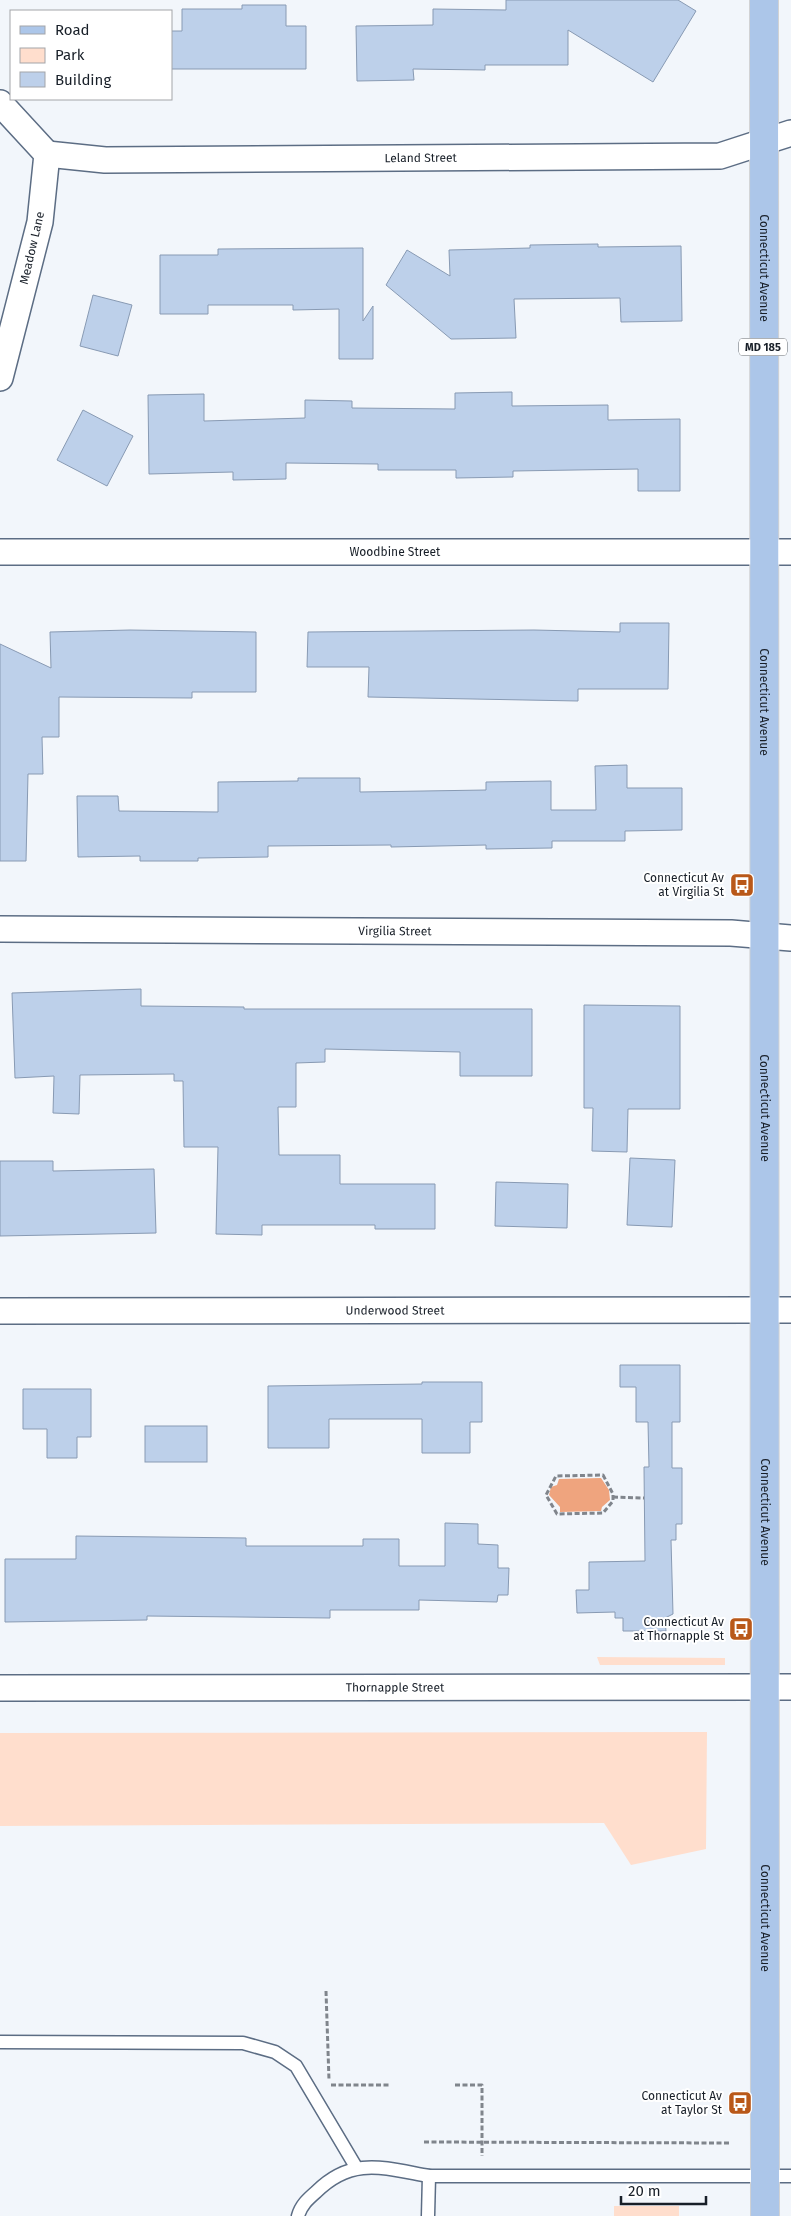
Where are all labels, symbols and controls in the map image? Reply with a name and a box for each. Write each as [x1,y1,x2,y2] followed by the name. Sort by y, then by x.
[10,10,172,100] legend
[55,21,90,39] text: Road
[55,46,85,64] text: Park
[55,71,111,89] text: Building
[385,151,458,165] street label: Leland Street
[17,210,47,286] street label: Meadow Lane
[757,214,771,322] street label: Connecticut Avenue
[739,338,787,356] road number: MD 185
[350,545,441,559] street label: Woodbine Street
[757,648,771,756] street label: Connecticut Avenue
[644,871,725,899] place label: Connecticut Av at Virgilia St
[729,872,755,898] bus stop icon: Connecticut Av at Virgilia St
[358,924,432,938] street label: Virgilia Street
[757,1054,772,1162] street label: Connecticut Avenue
[345,1303,445,1318] street label: Underwood Street
[758,1458,772,1566] street label: Connecticut Avenue
[633,1615,725,1643] place label: Connecticut Av at Thornapple St
[728,1616,754,1642] bus stop icon: Connecticut Av at Thornapple St
[346,1680,445,1695] street label: Thornapple Street
[758,1864,772,1972] street label: Connecticut Avenue
[642,2089,723,2117] place label: Connecticut Av at Taylor St
[727,2090,753,2116] bus stop icon: Connecticut Av at Taylor St
[621,2174,706,2206] scale bar
[628,2182,661,2200] text: 20 m

